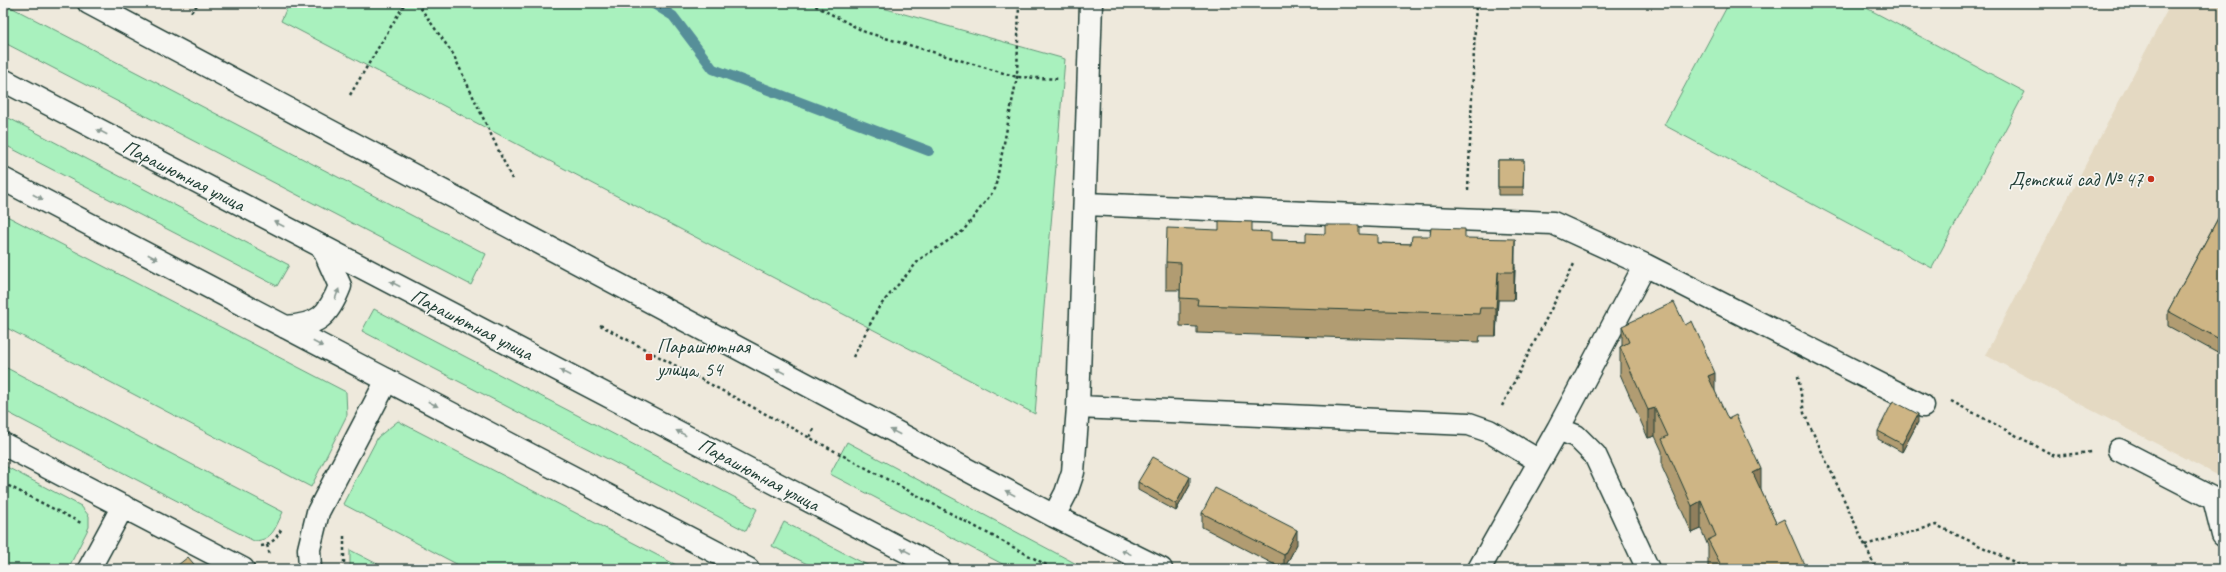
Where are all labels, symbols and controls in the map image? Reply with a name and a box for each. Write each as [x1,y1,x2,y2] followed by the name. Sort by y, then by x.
[96,129,108,135] one-way arrow
[119,134,251,218] street label: Парашютная улица
[2009,167,2144,192] place label: Детский сад № 47
[2146,174,2156,184] marker: Детский сад № 47
[32,194,43,200] one-way arrow
[274,221,285,227] one-way arrow
[147,254,159,261] one-way arrow
[389,281,400,287] one-way arrow
[407,283,539,367] street label: Парашютная улица
[334,288,340,300] one-way arrow
[656,334,751,382] place label: Парашютная улица, 54
[312,340,323,347] one-way arrow
[644,352,654,362] marker: Парашютная улица, 54
[774,367,786,374] one-way arrow
[560,370,571,376] one-way arrow
[427,401,439,407] one-way arrow
[889,428,901,435] one-way arrow
[675,430,686,437] one-way arrow
[694,432,825,518] street label: Парашютная улица
[1004,490,1016,496] one-way arrow
[900,548,911,554] one-way arrow
[1120,549,1131,555] one-way arrow

